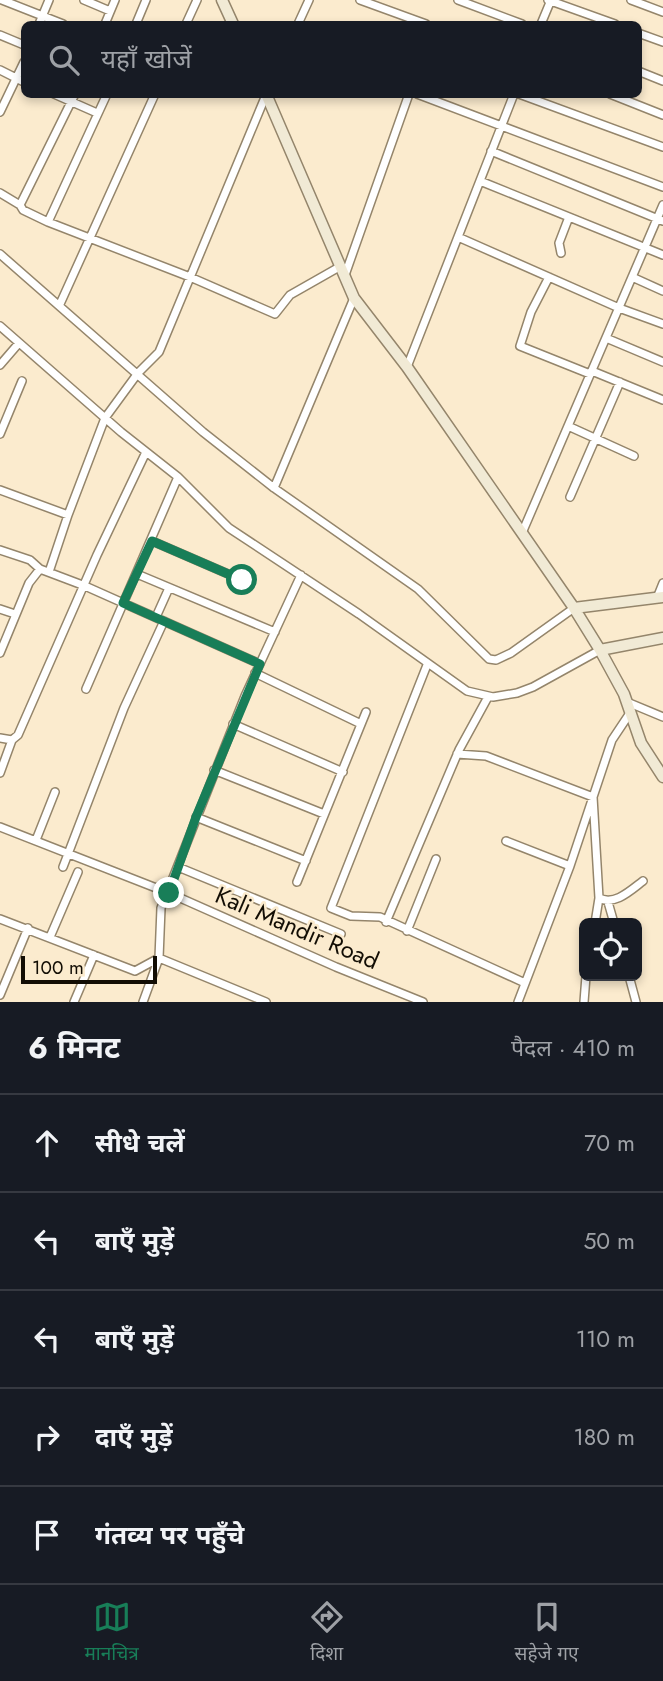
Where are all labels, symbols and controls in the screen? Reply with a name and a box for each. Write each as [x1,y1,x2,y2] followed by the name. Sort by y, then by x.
[21,21,642,98] search box
[101,40,192,78] text: यहाँ खोजें
[45,41,83,79] icon: search
[226,564,257,595] route start
[153,877,184,908] route end
[210,877,384,978] street label: Kali Mandir Road
[579,918,642,981] map controls
[579,918,642,981] button: locate
[21,953,158,985] scale bar
[32,954,84,981] text: 100 m
[28,1026,120,1069] text: 6 मिनट
[511,1031,635,1065] text: पैदल · 410 m
[28,1124,66,1162] icon: ahead
[95,1124,185,1162] text: सीधे चलें
[584,1126,635,1160] text: 70 m
[28,1222,66,1260] icon: left
[95,1222,174,1260] text: बाएँ मुड़ें
[583,1224,635,1258] text: 50 m
[28,1320,66,1358] icon: left
[95,1320,174,1358] text: बाएँ मुड़ें
[576,1322,635,1356] text: 110 m
[28,1418,66,1456] icon: right
[95,1418,173,1456] text: दाएँ मुड़ें
[573,1420,635,1454] text: 180 m
[28,1516,66,1554] icon: arrive
[95,1516,244,1554] text: गंतव्य पर पहुँचे
[84,1598,139,1668] tab: मानचित्र
[308,1598,346,1668] tab: दिशा
[515,1598,579,1668] tab: सहेजे गए

